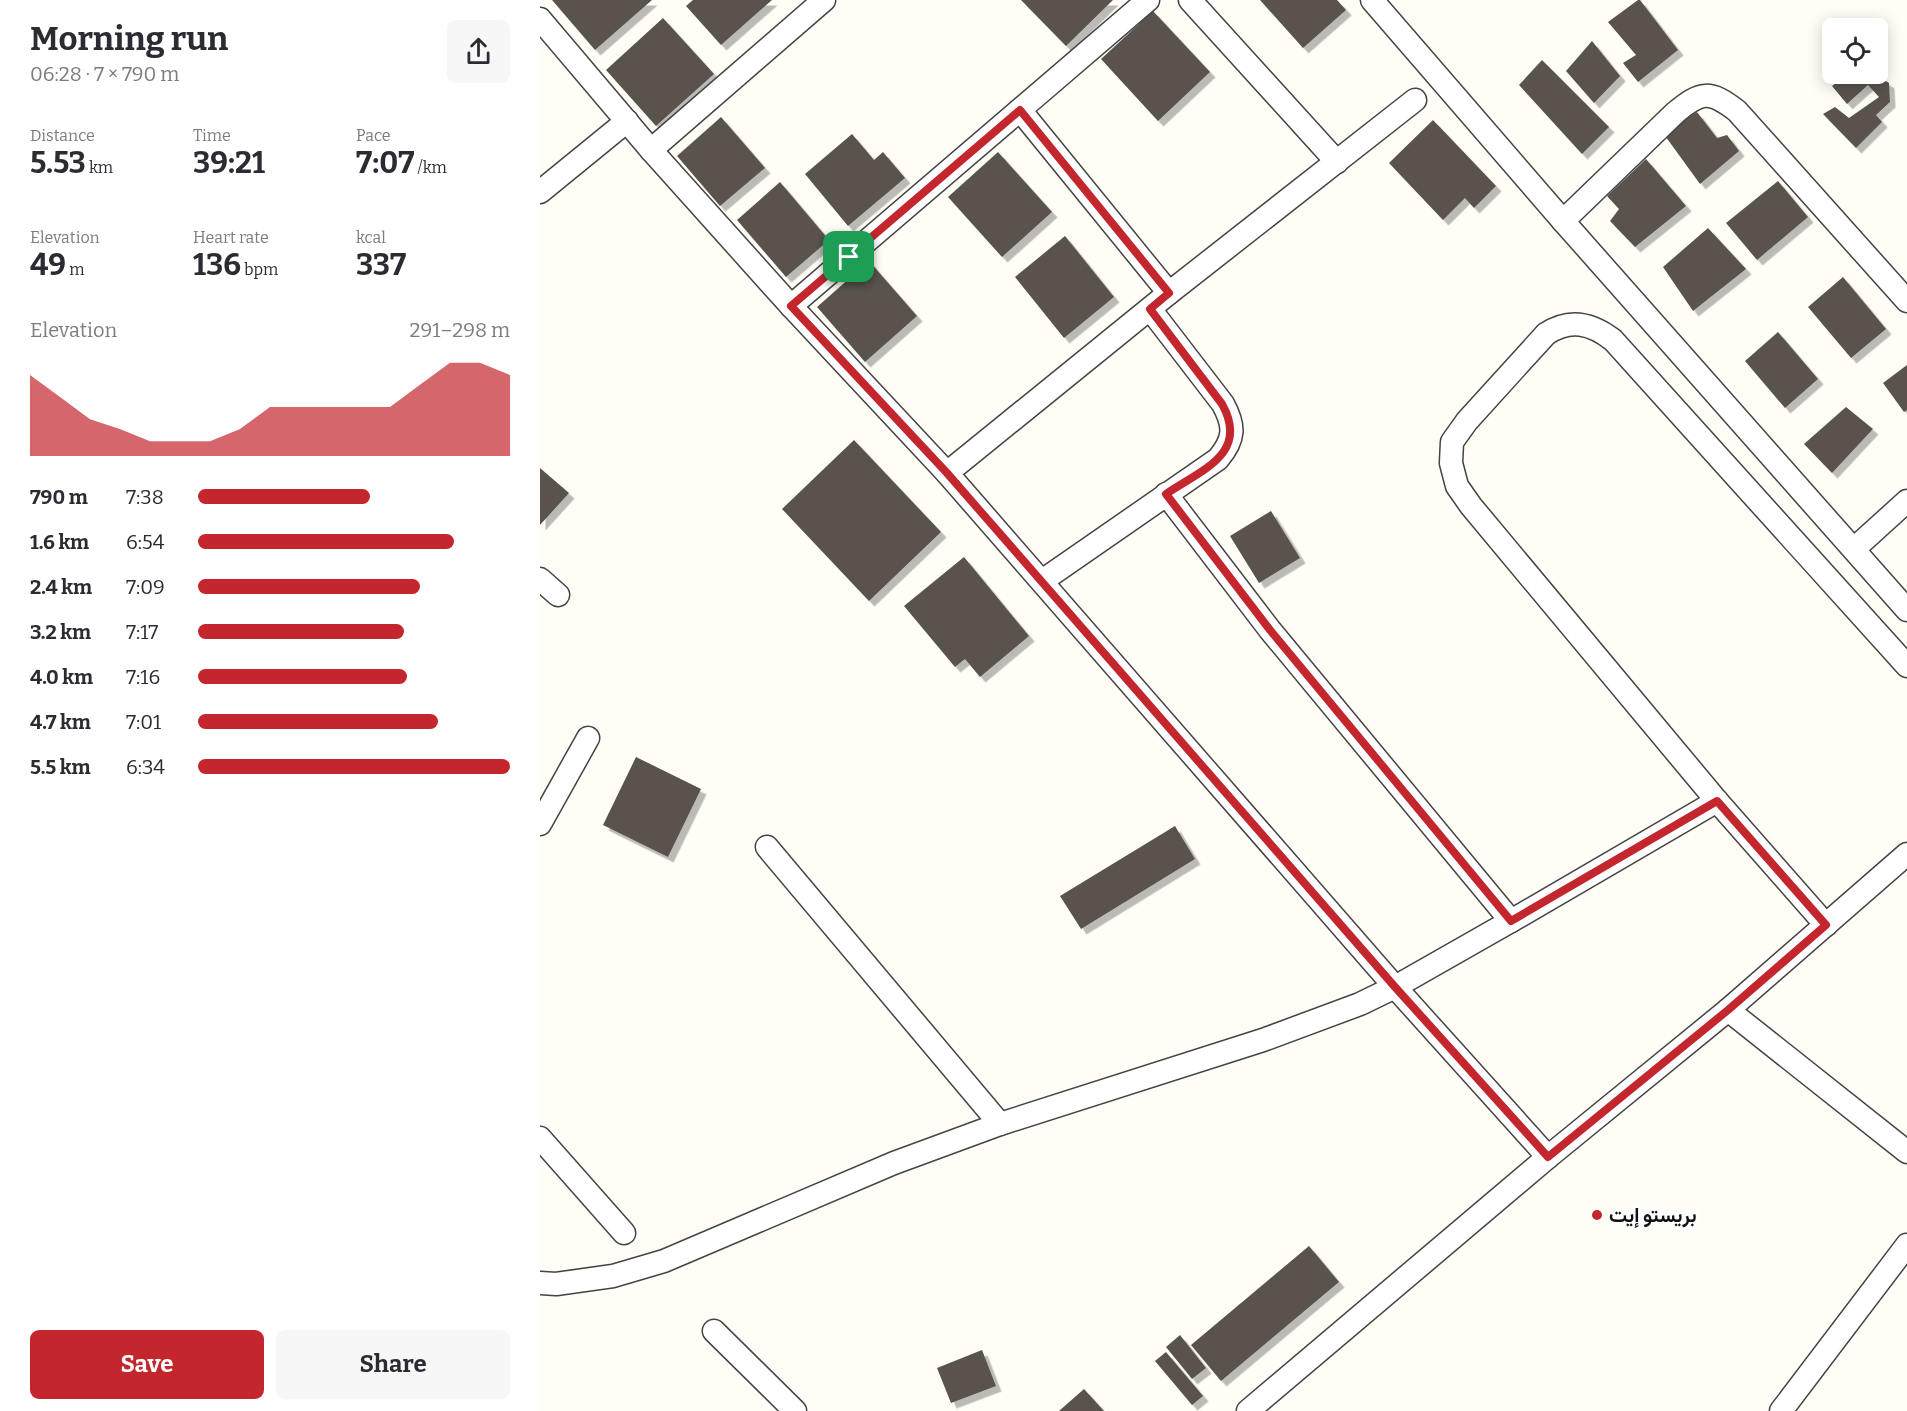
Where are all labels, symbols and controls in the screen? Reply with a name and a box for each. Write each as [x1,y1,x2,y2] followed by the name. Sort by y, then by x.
[1822,18,1888,84] map controls
[1822,18,1888,84] button: locate
[30,19,228,59] text: Morning run
[447,20,510,83] button: share
[30,62,179,86] text: 06:28 · 7 × 790 m
[30,126,95,145] text: Distance
[193,126,231,145] text: Time
[356,126,391,145] text: Pace
[30,145,86,181] text: 5.53
[193,145,265,181] text: 39:21
[356,145,414,181] text: 7:07
[86,158,113,177] text: km
[414,158,447,177] text: /km
[30,228,100,247] text: Elevation
[193,228,269,247] text: Heart rate
[356,228,386,247] text: kcal
[823,231,874,282] pin
[832,240,865,273] icon: arrive
[30,247,66,283] text: 49
[193,247,241,283] text: 136
[356,247,406,283] text: 337
[66,260,84,279] text: m
[241,260,278,279] text: bpm
[30,318,117,342] text: Elevation
[410,318,510,342] text: 291–298 m
[30,485,88,509] text: 790 m
[126,485,164,509] text: 7:38
[30,530,89,554] text: 1.6 km
[126,530,164,554] text: 6:54
[30,575,92,599] text: 2.4 km
[126,575,165,599] text: 7:09
[30,620,91,644] text: 3.2 km
[126,620,158,644] text: 7:17
[30,665,93,689] text: 4.0 km
[126,665,160,689] text: 7:16
[30,710,91,734] text: 4.7 km
[126,710,161,734] text: 7:01
[30,755,91,779] text: 5.5 km
[126,755,165,779] text: 6:34
[1609,1203,1697,1228] place label: بريستو إيت
[1590,1208,1604,1222] marker: بريستو إيت
[30,1330,264,1399] button: Save
[276,1330,510,1399] button: Share

